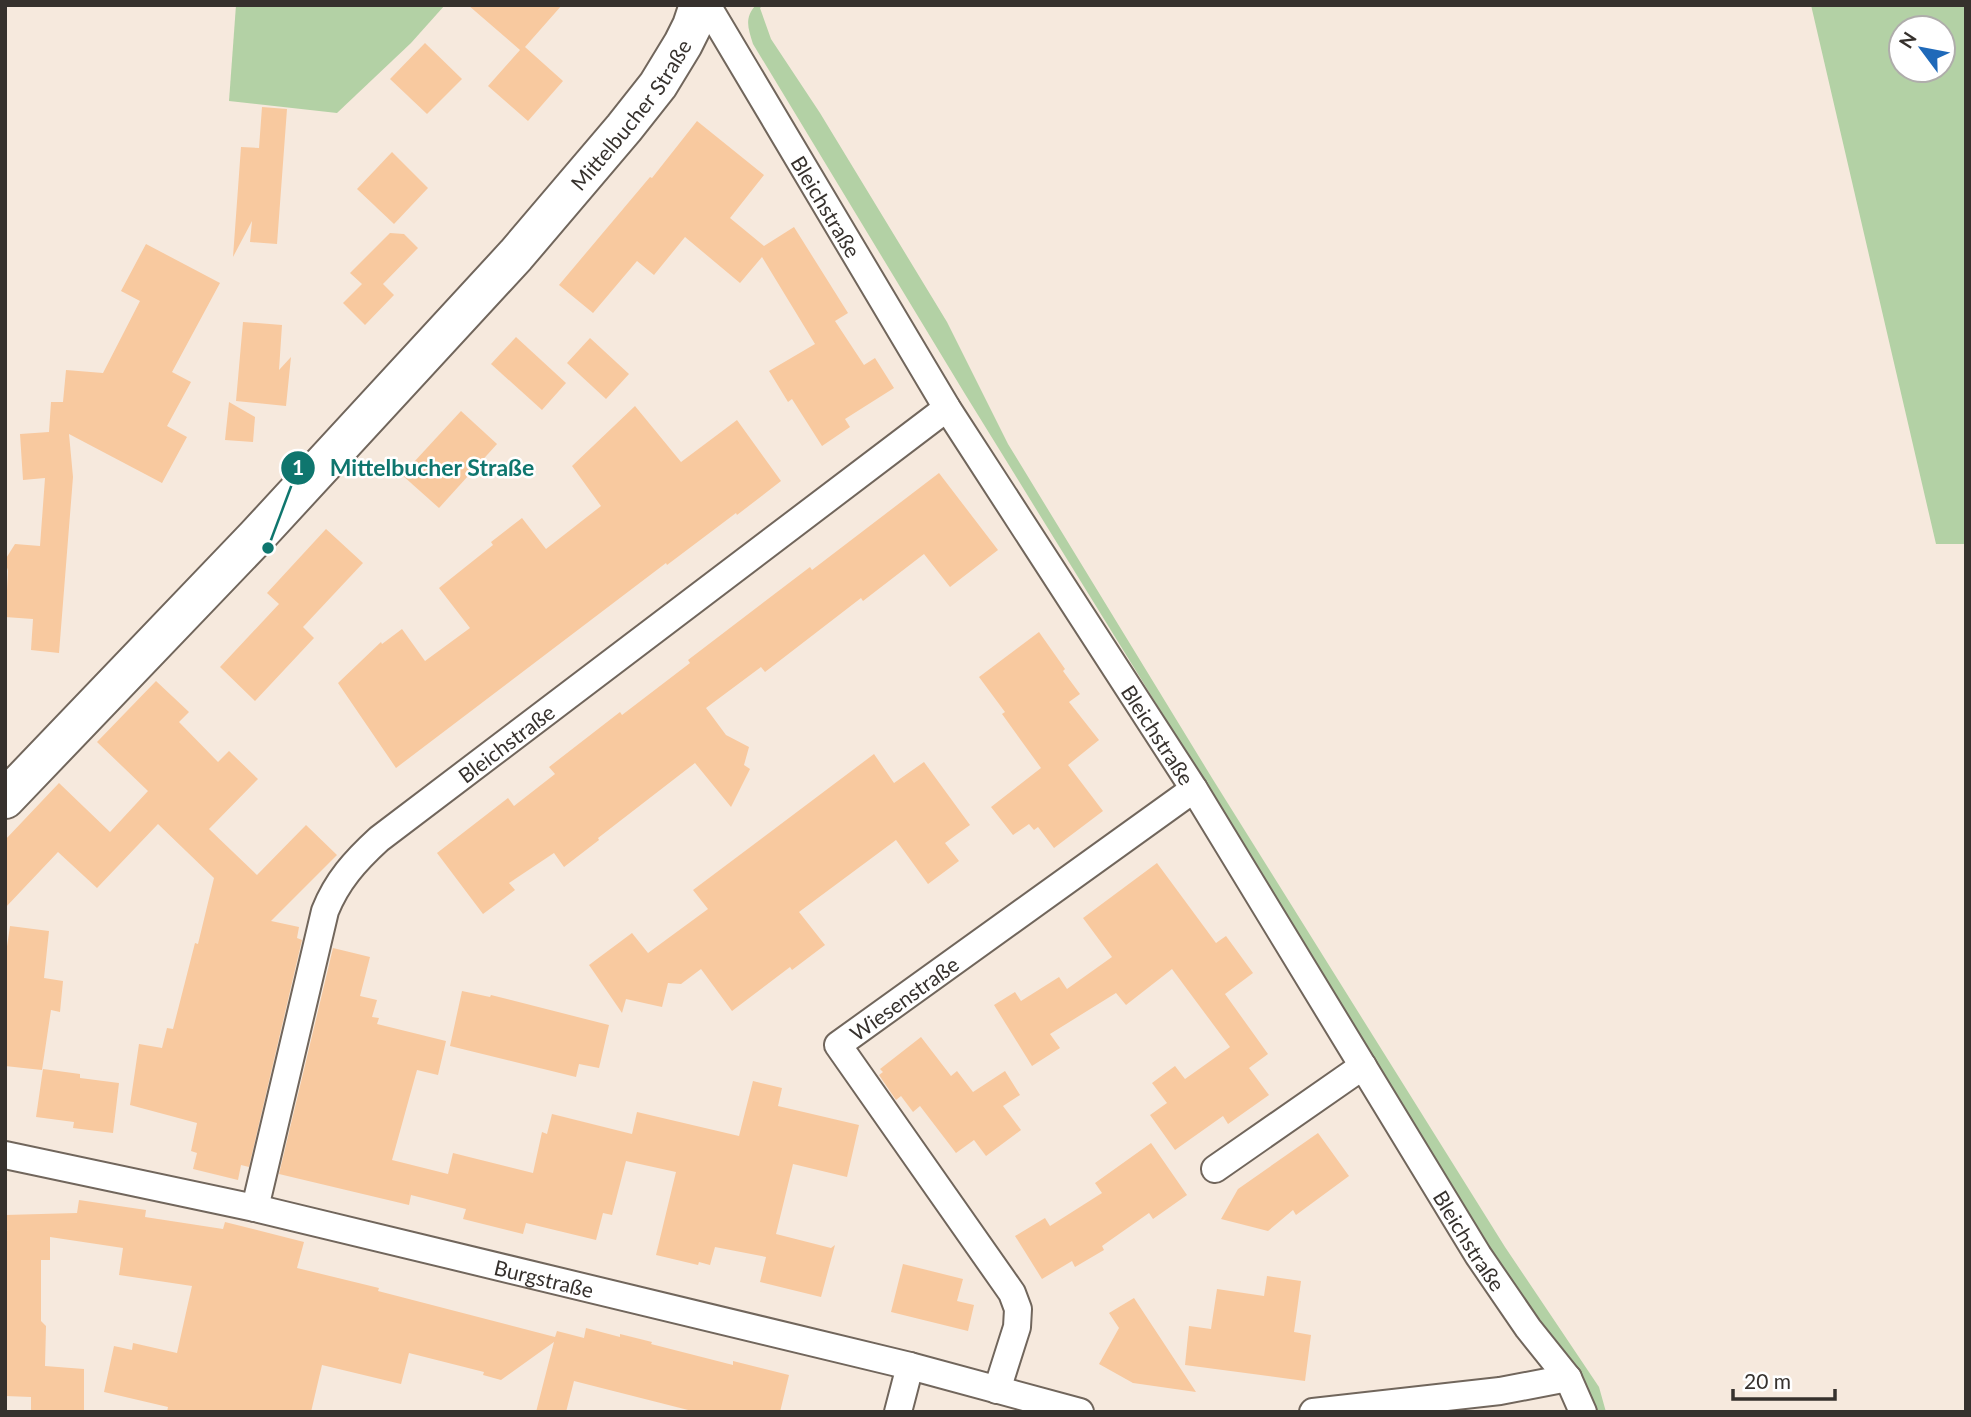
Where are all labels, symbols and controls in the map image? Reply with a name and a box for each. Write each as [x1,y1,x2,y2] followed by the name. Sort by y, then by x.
[1887,14,1957,84] north arrow
[1894,27,1921,52] text: N
[565,34,696,195] street label: Mittelbucher Straße
[787,151,867,261] street label: Bleichstraße
[280,446,548,490] callout: Mittelbucher Straße
[330,453,534,481] text: Mittelbucher Straße
[292,454,304,479] text: 1
[1117,680,1200,789] street label: Bleichstraße
[453,698,559,787] street label: Bleichstraße
[845,950,963,1045] street label: Wiesenstraße
[1429,1185,1511,1295] street label: Bleichstraße
[492,1254,596,1302] street label: Burgstraße
[1733,1358,1834,1402] scale bar
[1744,1368,1791,1393] text: 20 m

